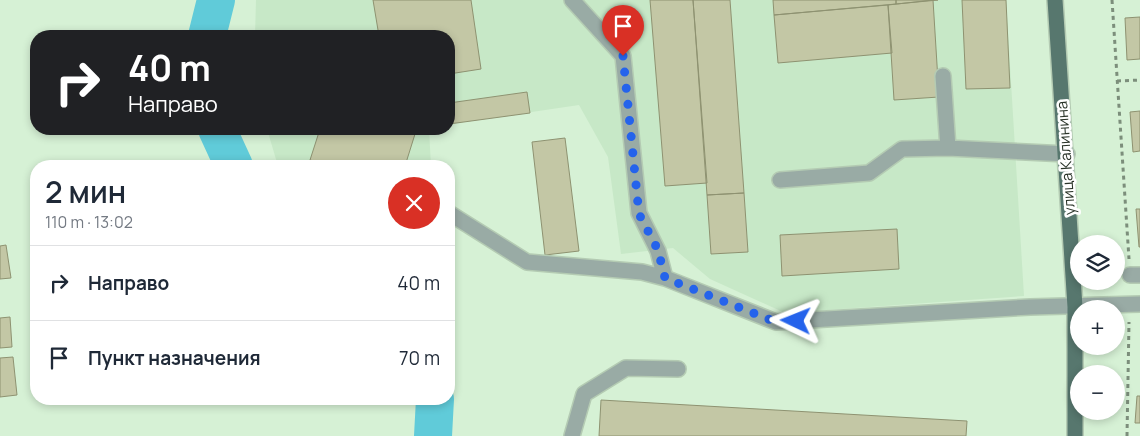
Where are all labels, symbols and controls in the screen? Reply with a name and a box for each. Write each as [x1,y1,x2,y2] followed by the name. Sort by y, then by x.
[602,5,644,56] pin
[609,12,637,40] icon: arrive
[128,44,211,92] text: 40 m
[45,50,110,115] icon: right
[128,89,218,119] text: Направо
[1051,100,1080,216] street label: улица Калинина
[45,171,126,212] text: 2 мин
[388,177,440,229] button: close
[45,211,133,233] text: 110 m · 13:02
[1070,235,1125,420] map controls
[1070,235,1125,290] button: layers
[45,269,73,297] icon: right
[88,270,169,296] text: Направо
[397,270,440,296] text: 40 m
[769,294,821,346] position arrow
[1070,300,1125,355] button: +
[45,344,73,372] icon: arrive
[88,345,261,371] text: Пункт назначения
[399,345,440,371] text: 70 m
[1070,365,1125,420] button: −

